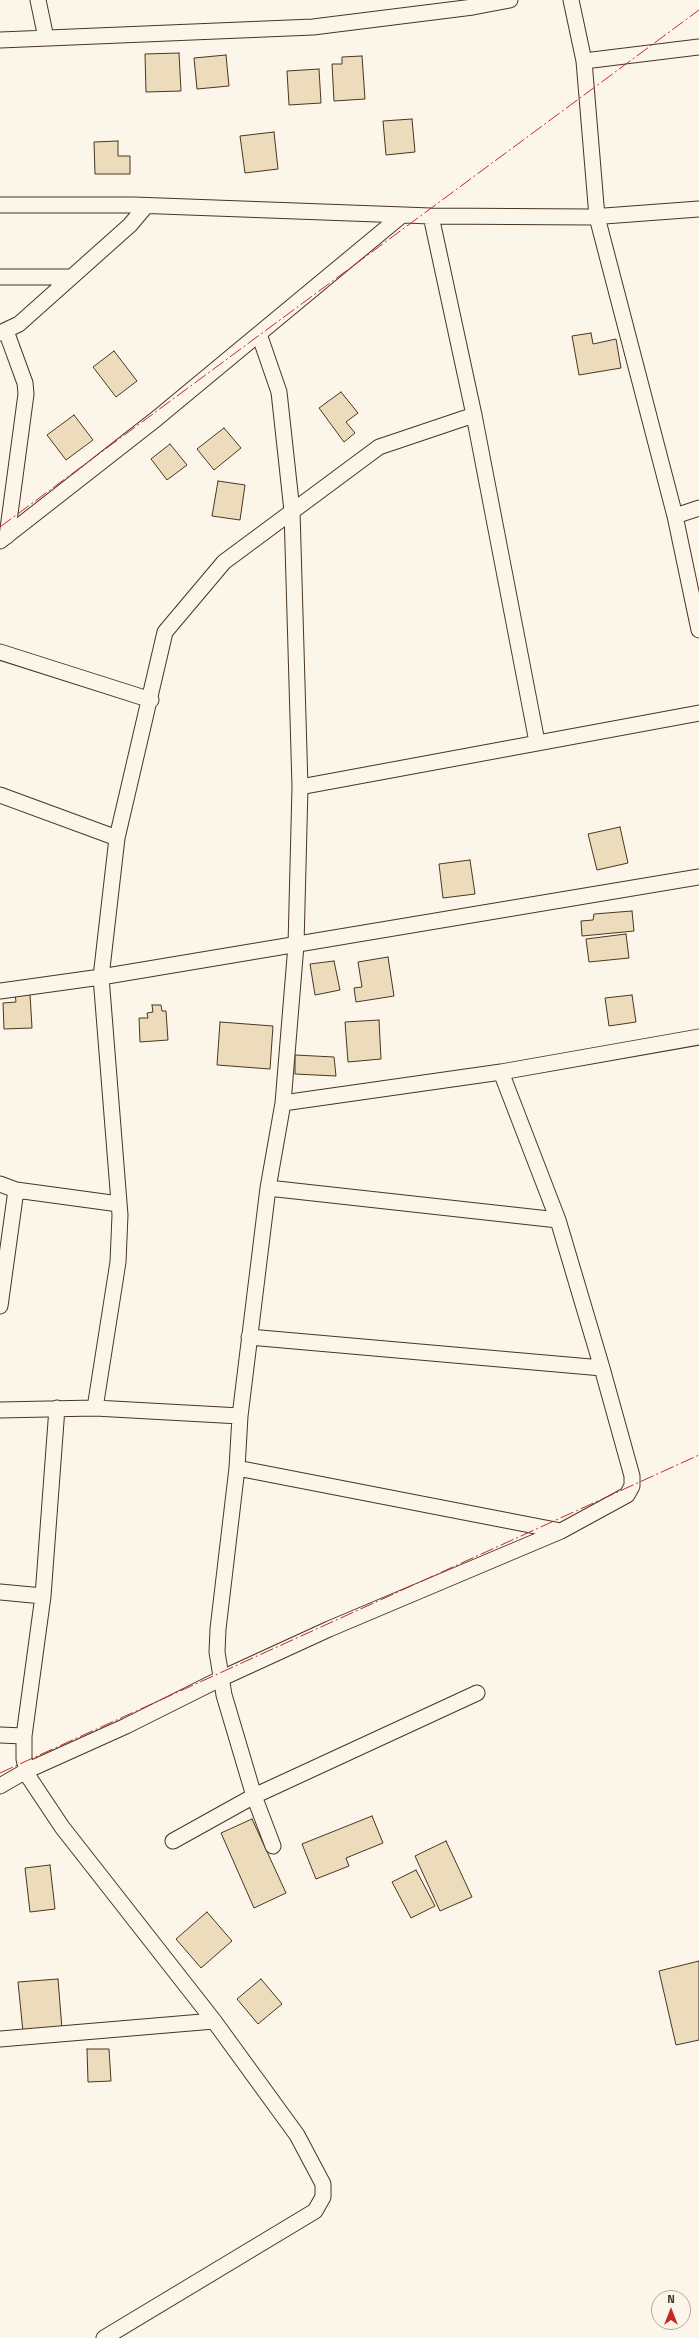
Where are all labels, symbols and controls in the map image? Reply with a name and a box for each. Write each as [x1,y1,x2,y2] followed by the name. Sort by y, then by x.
[651,2290,691,2330] north arrow
[667,2291,675,2307] text: N

